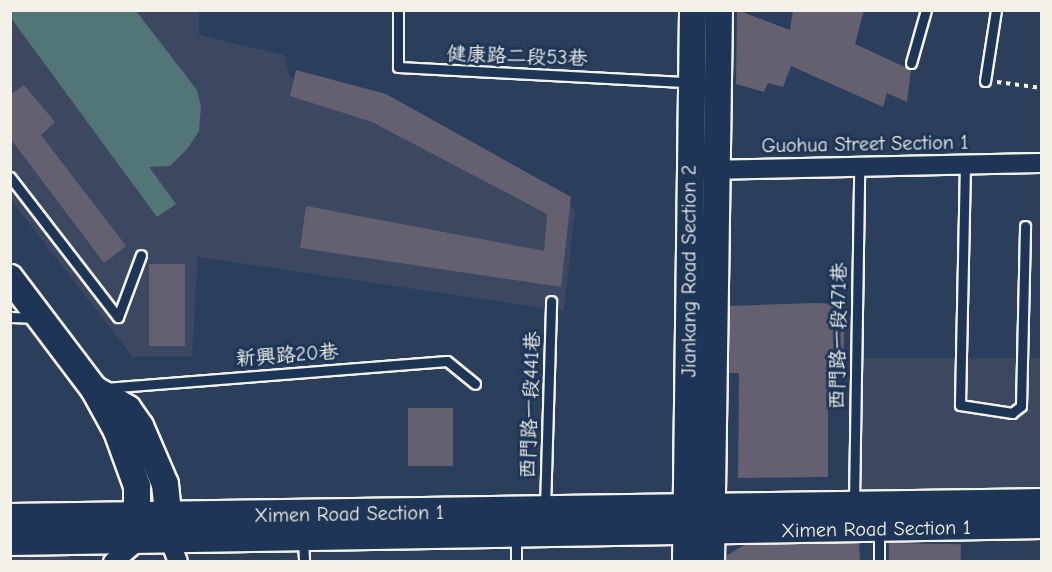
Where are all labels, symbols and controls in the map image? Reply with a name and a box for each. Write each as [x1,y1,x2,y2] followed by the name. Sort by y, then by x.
[446,42,588,70] street label: 健康路二段53巷
[761,130,969,158] street label: Guohua Street Section 1
[677,165,701,377] street label: Jiankang Road Section 2
[825,262,851,410] street label: 西門路一段471巷
[515,331,545,479] street label: 西門路一段441巷
[235,339,339,371] street label: 新興路20巷
[254,500,444,528] street label: Ximen Road Section 1
[781,515,971,543] street label: Ximen Road Section 1

